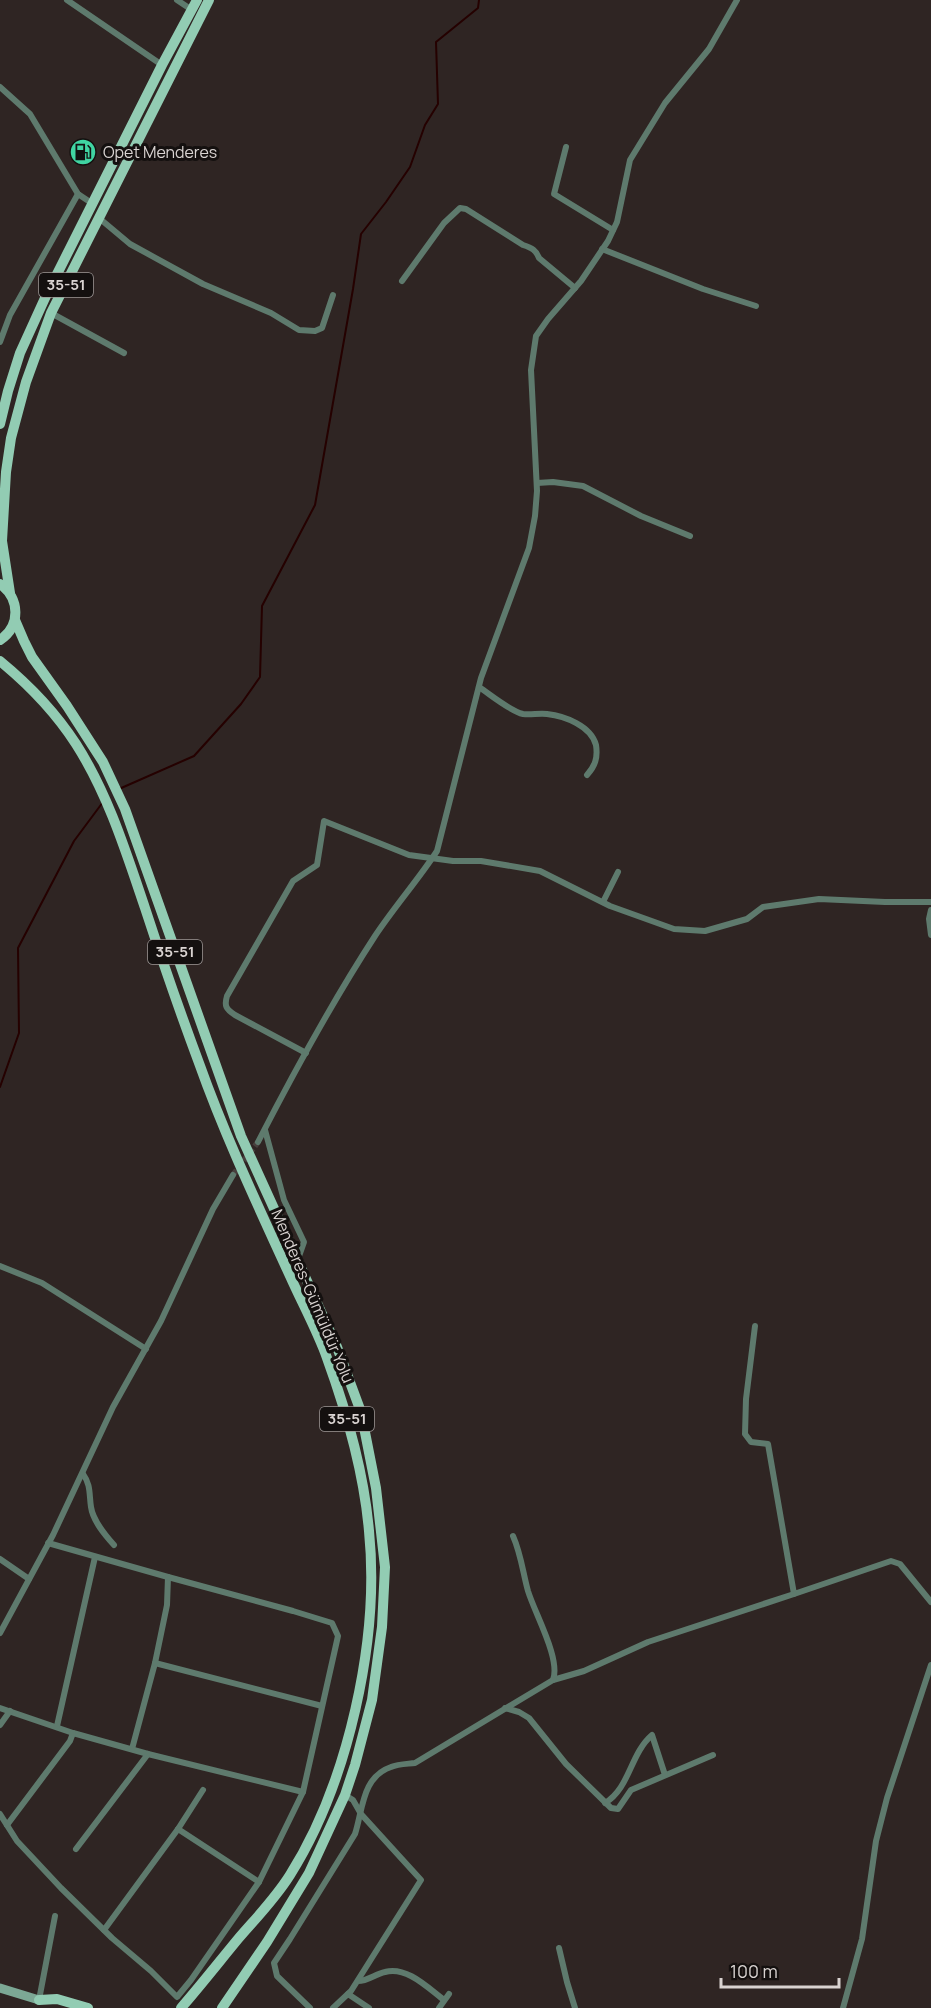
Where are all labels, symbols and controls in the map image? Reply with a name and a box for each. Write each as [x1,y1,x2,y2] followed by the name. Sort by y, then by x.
[68,137,98,167] fuel station icon: Opet Menderes
[103,141,217,163] place label: Opet Menderes
[39,273,93,297] road number: 35-51
[148,940,202,964] road number: 35-51
[266,1206,360,1386] street label: Menderes-Gümüldür Yolu
[320,1407,374,1431] road number: 35-51
[721,1951,840,1989] scale bar
[730,1959,778,1983] text: 100 m

